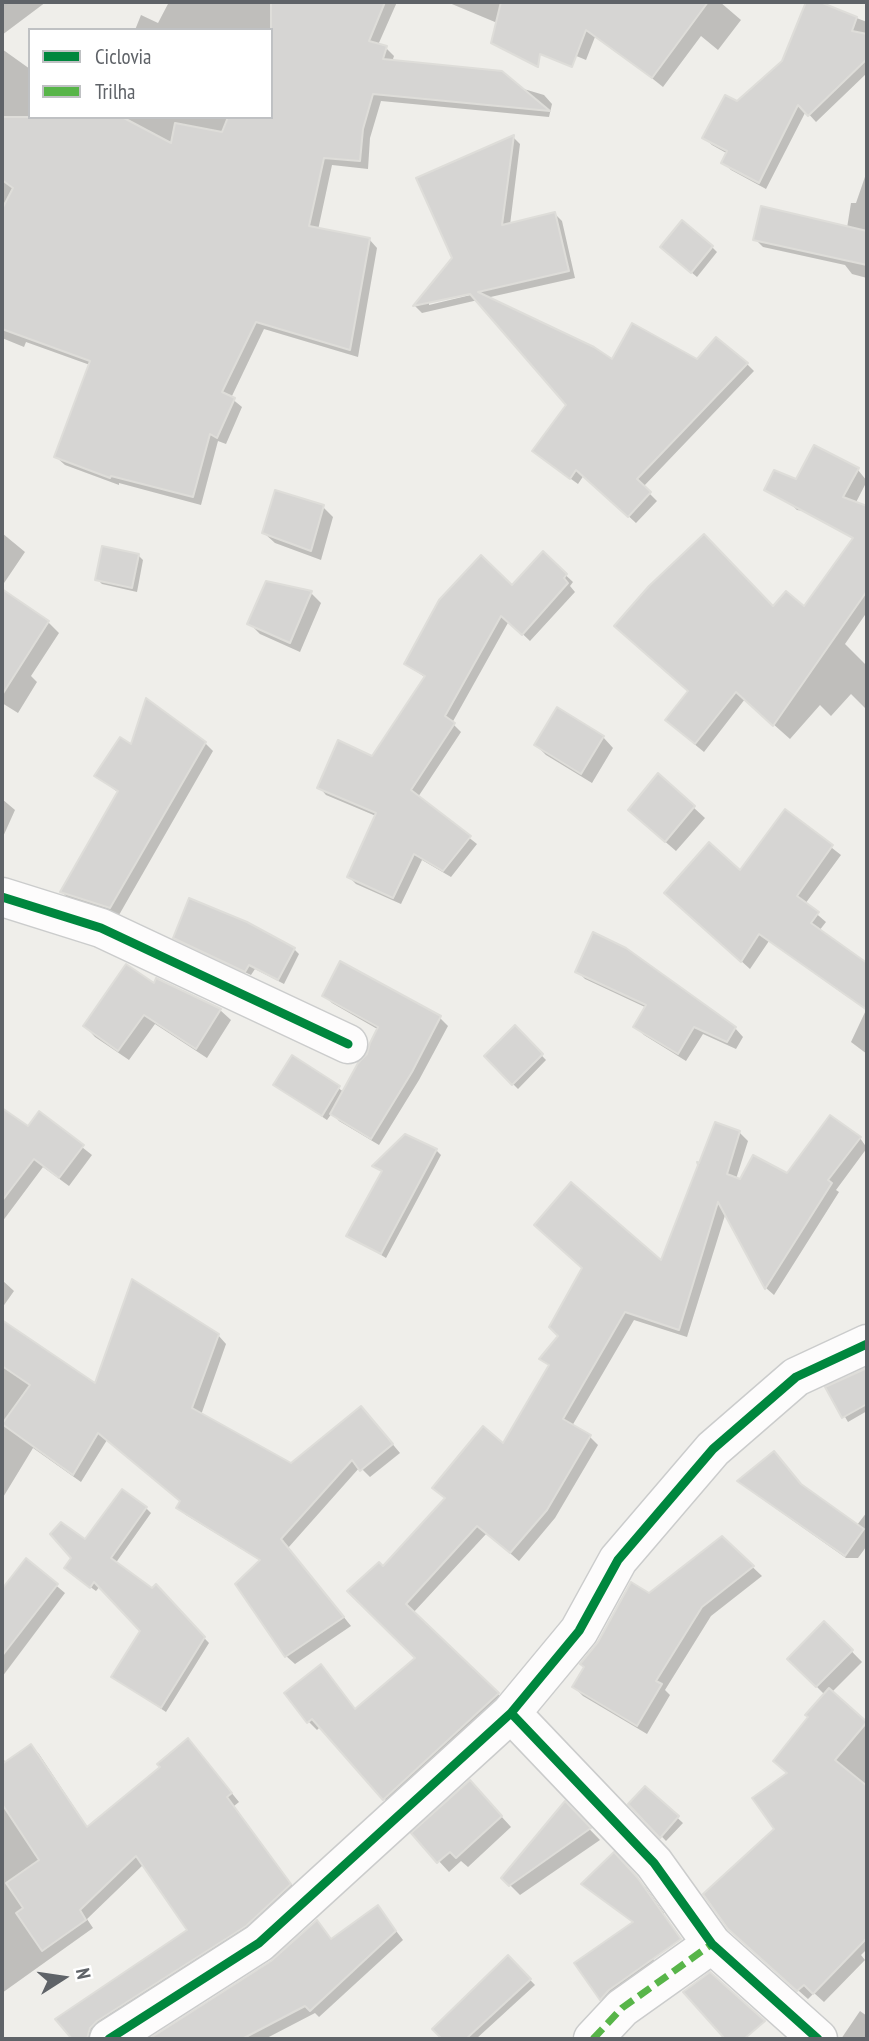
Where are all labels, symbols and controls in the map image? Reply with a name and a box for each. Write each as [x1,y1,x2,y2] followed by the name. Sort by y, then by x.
[28,28,273,119] legend
[95,43,152,70] text: Ciclovia
[95,78,135,105] text: Trilha
[28,1943,98,2013] north arrow
[71,1966,96,1981] text: N

